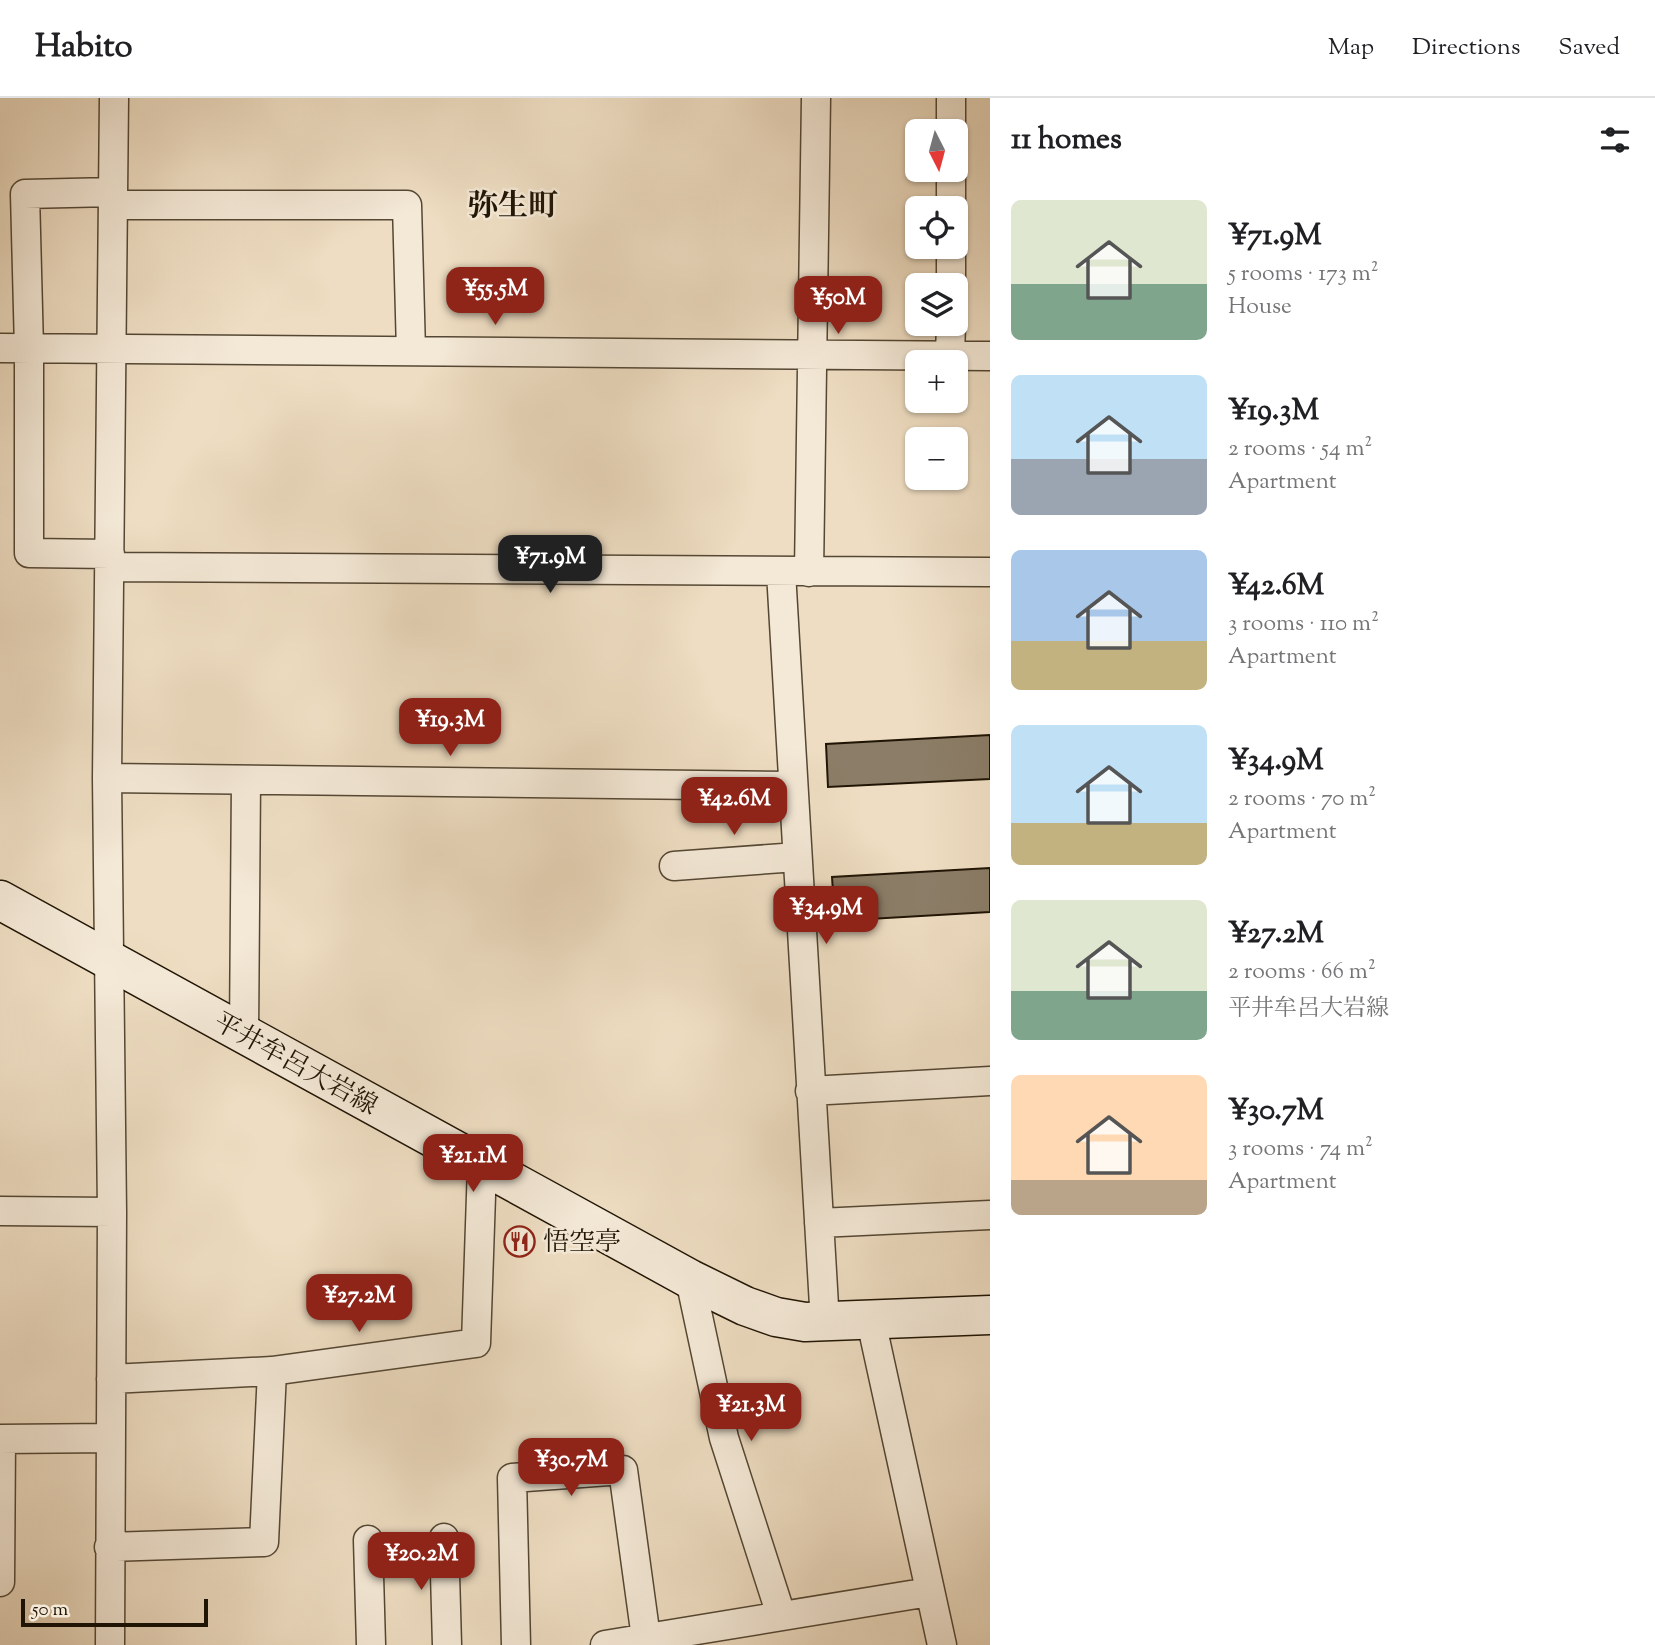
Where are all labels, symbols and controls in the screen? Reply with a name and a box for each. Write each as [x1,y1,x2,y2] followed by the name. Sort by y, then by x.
[35,24,133,72] text: Habito
[1328,31,1374,65] text: Map
[1412,31,1520,65] text: Directions
[1558,31,1620,65] text: Saved
[905,119,968,182] north arrow
[905,119,968,490] map controls
[1011,119,1122,162] text: 11 homes
[1596,121,1634,159] icon: filters
[468,186,558,229] district label: 弥生町
[905,196,968,259] button: locate
[1228,215,1322,258] text: ¥71.9M
[1067,228,1151,312] icon: home
[1228,258,1379,291] text: 5 rooms · 173 m²
[438,268,552,327] pin: ¥55.5M
[462,273,528,306] text: ¥55.5M
[905,273,968,336] button: layers
[797,276,879,336] pin: ¥50M
[810,282,866,315] text: ¥50M
[1228,291,1292,324] text: House
[905,350,968,413] button: +
[1228,390,1319,433] text: ¥19.3M
[1067,403,1151,487] icon: home
[905,427,968,490] button: −
[1228,433,1372,466] text: 2 rooms · 54 m²
[1228,466,1337,499] text: Apartment
[493,536,607,595] pin: ¥71.9M
[514,541,586,574] text: ¥71.9M
[1228,565,1324,608] text: ¥42.6M
[1067,578,1151,662] icon: home
[1228,608,1379,641] text: 3 rooms · 110 m²
[1228,641,1337,674] text: Apartment
[393,698,507,758] pin: ¥19.3M
[415,704,485,737] text: ¥19.3M
[1228,740,1324,783] text: ¥34.9M
[1067,753,1151,837] icon: home
[677,778,791,837] pin: ¥42.6M
[697,783,771,816] text: ¥42.6M
[1228,783,1376,816] text: 2 rooms · 70 m²
[1228,816,1337,849] text: Apartment
[769,886,883,946] pin: ¥34.9M
[789,892,863,925] text: ¥34.9M
[1228,913,1324,956] text: ¥27.2M
[1067,928,1151,1012] icon: home
[1228,956,1376,989] text: 2 rooms · 66 m²
[1228,993,1389,1026] text: 平井牟呂大岩線
[206,1005,383,1125] street label: 平井牟呂大岩線
[1228,1090,1324,1133] text: ¥30.7M
[1067,1103,1151,1187] icon: home
[1228,1133,1373,1166] text: 3 rooms · 74 m²
[416,1134,530,1194] pin: ¥21.1M
[439,1140,507,1173] text: ¥21.1M
[1228,1166,1337,1199] text: Apartment
[503,1224,537,1258] restaurant icon: 悟空亭
[543,1225,621,1262] place label: 悟空亭
[302,1274,416,1334] pin: ¥27.2M
[322,1280,396,1313] text: ¥27.2M
[694,1384,808,1443] pin: ¥21.3M
[716,1389,786,1422] text: ¥21.3M
[514,1438,628,1498] pin: ¥30.7M
[534,1444,608,1477] text: ¥30.7M
[364,1532,478,1592] pin: ¥20.2M
[384,1538,458,1571] text: ¥20.2M
[21,1596,208,1628] scale bar
[32,1597,68,1624] text: 50 m

